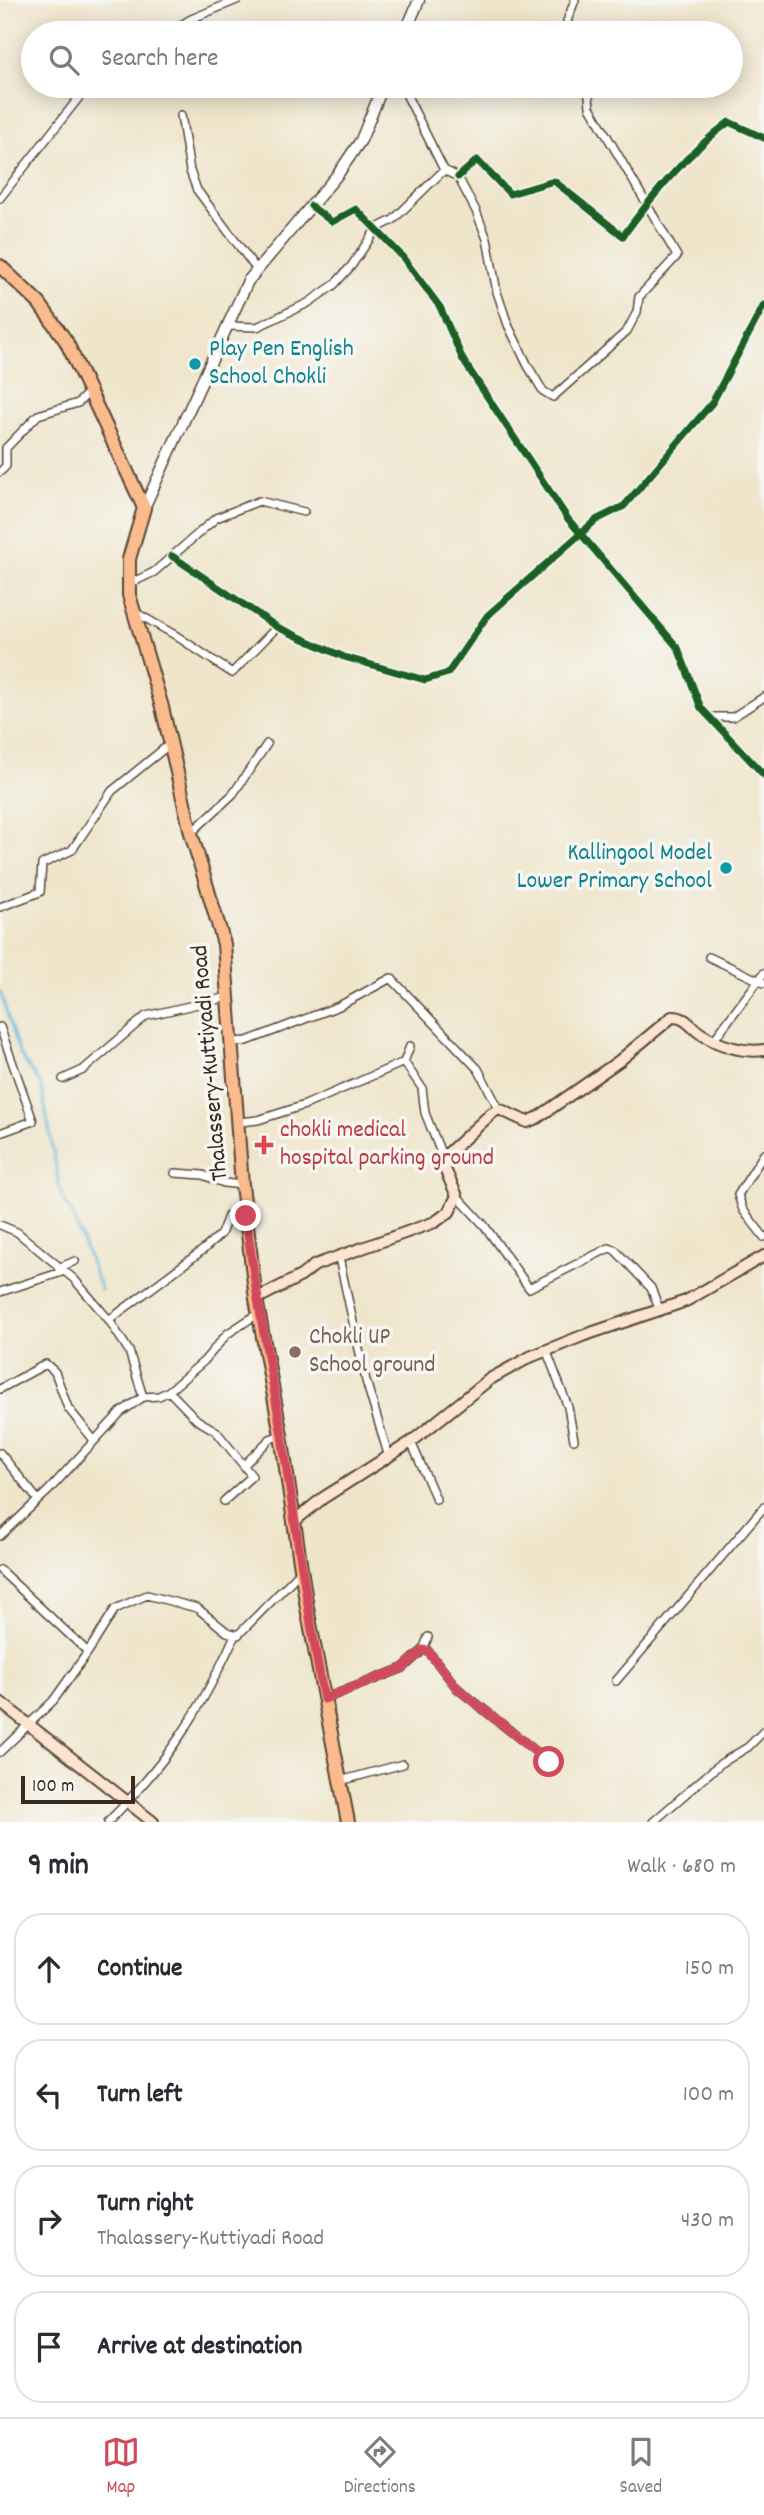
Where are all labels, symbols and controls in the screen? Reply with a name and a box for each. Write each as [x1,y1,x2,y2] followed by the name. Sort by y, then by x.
[21,21,743,98] search box
[45,41,83,79] icon: search
[101,41,219,78] text: Search here
[209,333,354,395] place label: Play Pen English School Chokli
[187,356,203,372] marker: Play Pen English School Chokli
[517,837,712,899] place label: Kallingool Model Lower Primary School
[718,860,734,876] marker: Kallingool Model Lower Primary School
[184,943,238,1183] street label: Thalassery-Kuttiyadi Road
[280,1114,494,1176] place label: chokli medical hospital parking ground
[254,1135,274,1155] marker: chokli medical hospital parking ground
[230,1200,261,1231] route end
[309,1321,436,1383] place label: Chokli UP School ground
[287,1344,303,1360] marker: Chokli UP School ground
[533,1746,564,1777] route start
[21,1773,135,1805] scale bar
[32,1774,74,1801] text: 100 m
[28,1846,89,1889] text: 9 min
[627,1851,736,1884] text: Walk · 680 m
[30,1950,68,1988] icon: ahead
[97,1951,182,1988] text: Continue
[685,1953,734,1986] text: 150 m
[30,2076,68,2114] icon: left
[97,2077,183,2114] text: Turn left
[683,2079,734,2112] text: 100 m
[97,2186,194,2223] text: Turn right
[30,2202,68,2240] icon: right
[681,2205,734,2238] text: 430 m
[97,2223,324,2256] text: Thalassery-Kuttiyadi Road
[30,2328,68,2366] icon: arrive
[97,2329,302,2366] text: Arrive at destination
[102,2433,140,2502] tab: Map
[344,2433,416,2502] tab: Directions
[620,2433,662,2502] tab: Saved

